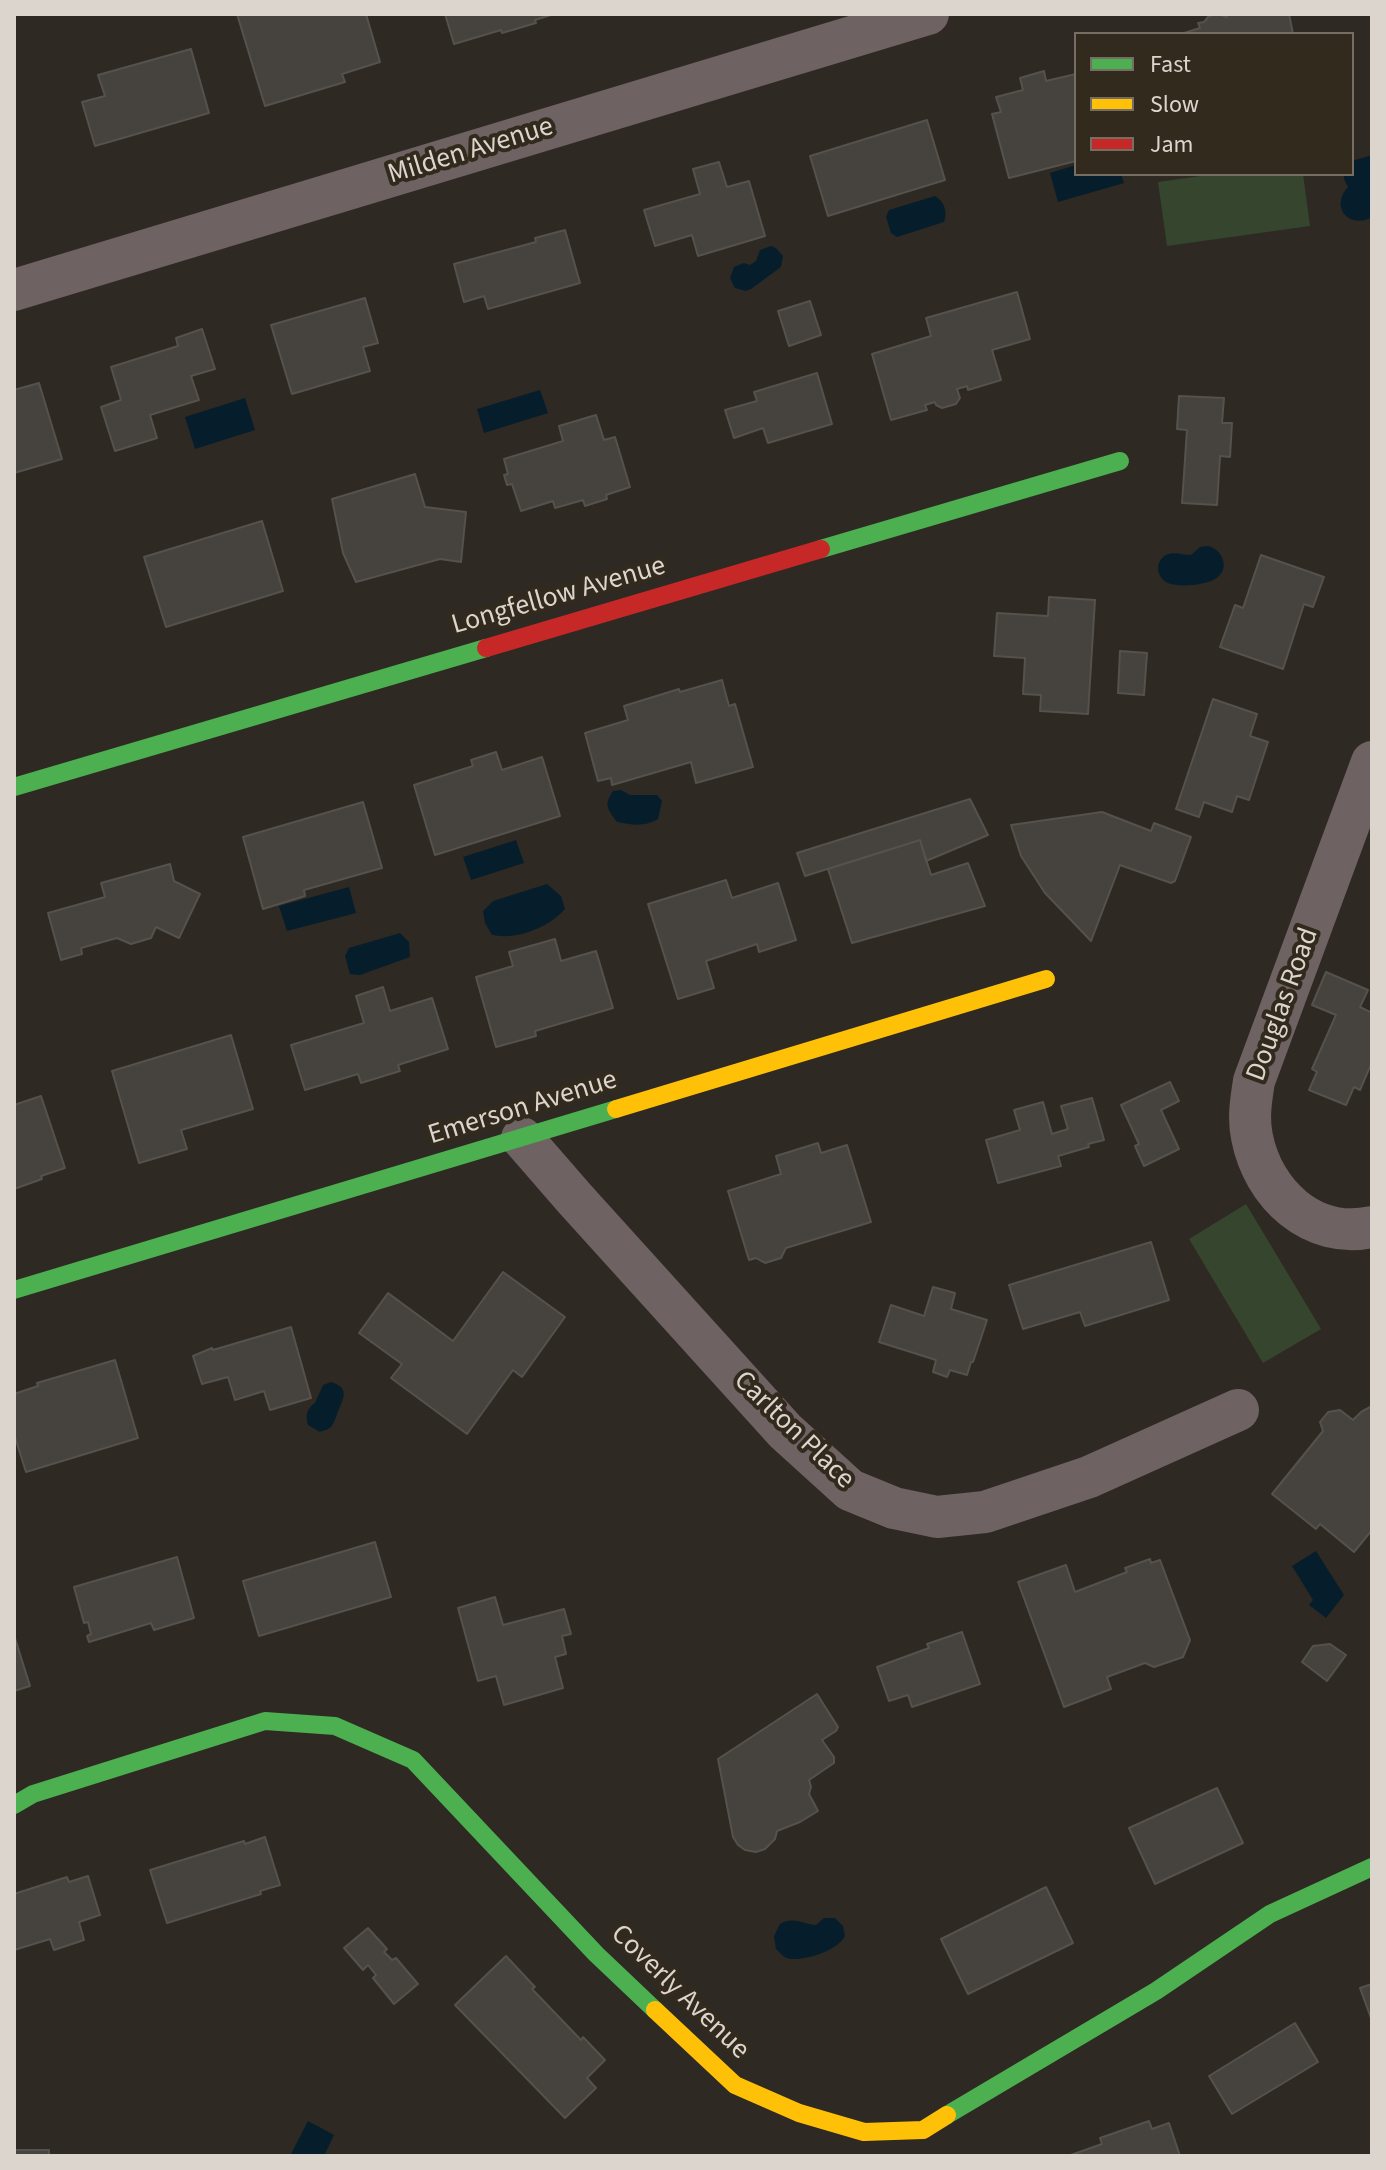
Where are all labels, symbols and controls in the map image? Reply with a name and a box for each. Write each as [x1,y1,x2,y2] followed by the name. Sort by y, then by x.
[1074,32,1354,176] legend
[1150,47,1191,82] text: Fast
[1150,87,1199,122] text: Slow
[384,111,558,193] street label: Milden Avenue
[1150,127,1194,162] text: Jam
[448,550,670,644] street label: Longfellow Avenue
[1241,924,1327,1086] street label: Douglas Road
[425,1064,621,1154] street label: Emerson Avenue
[725,1365,861,1497] street label: Carlton Place
[603,1918,755,2068] street label: Coverly Avenue

